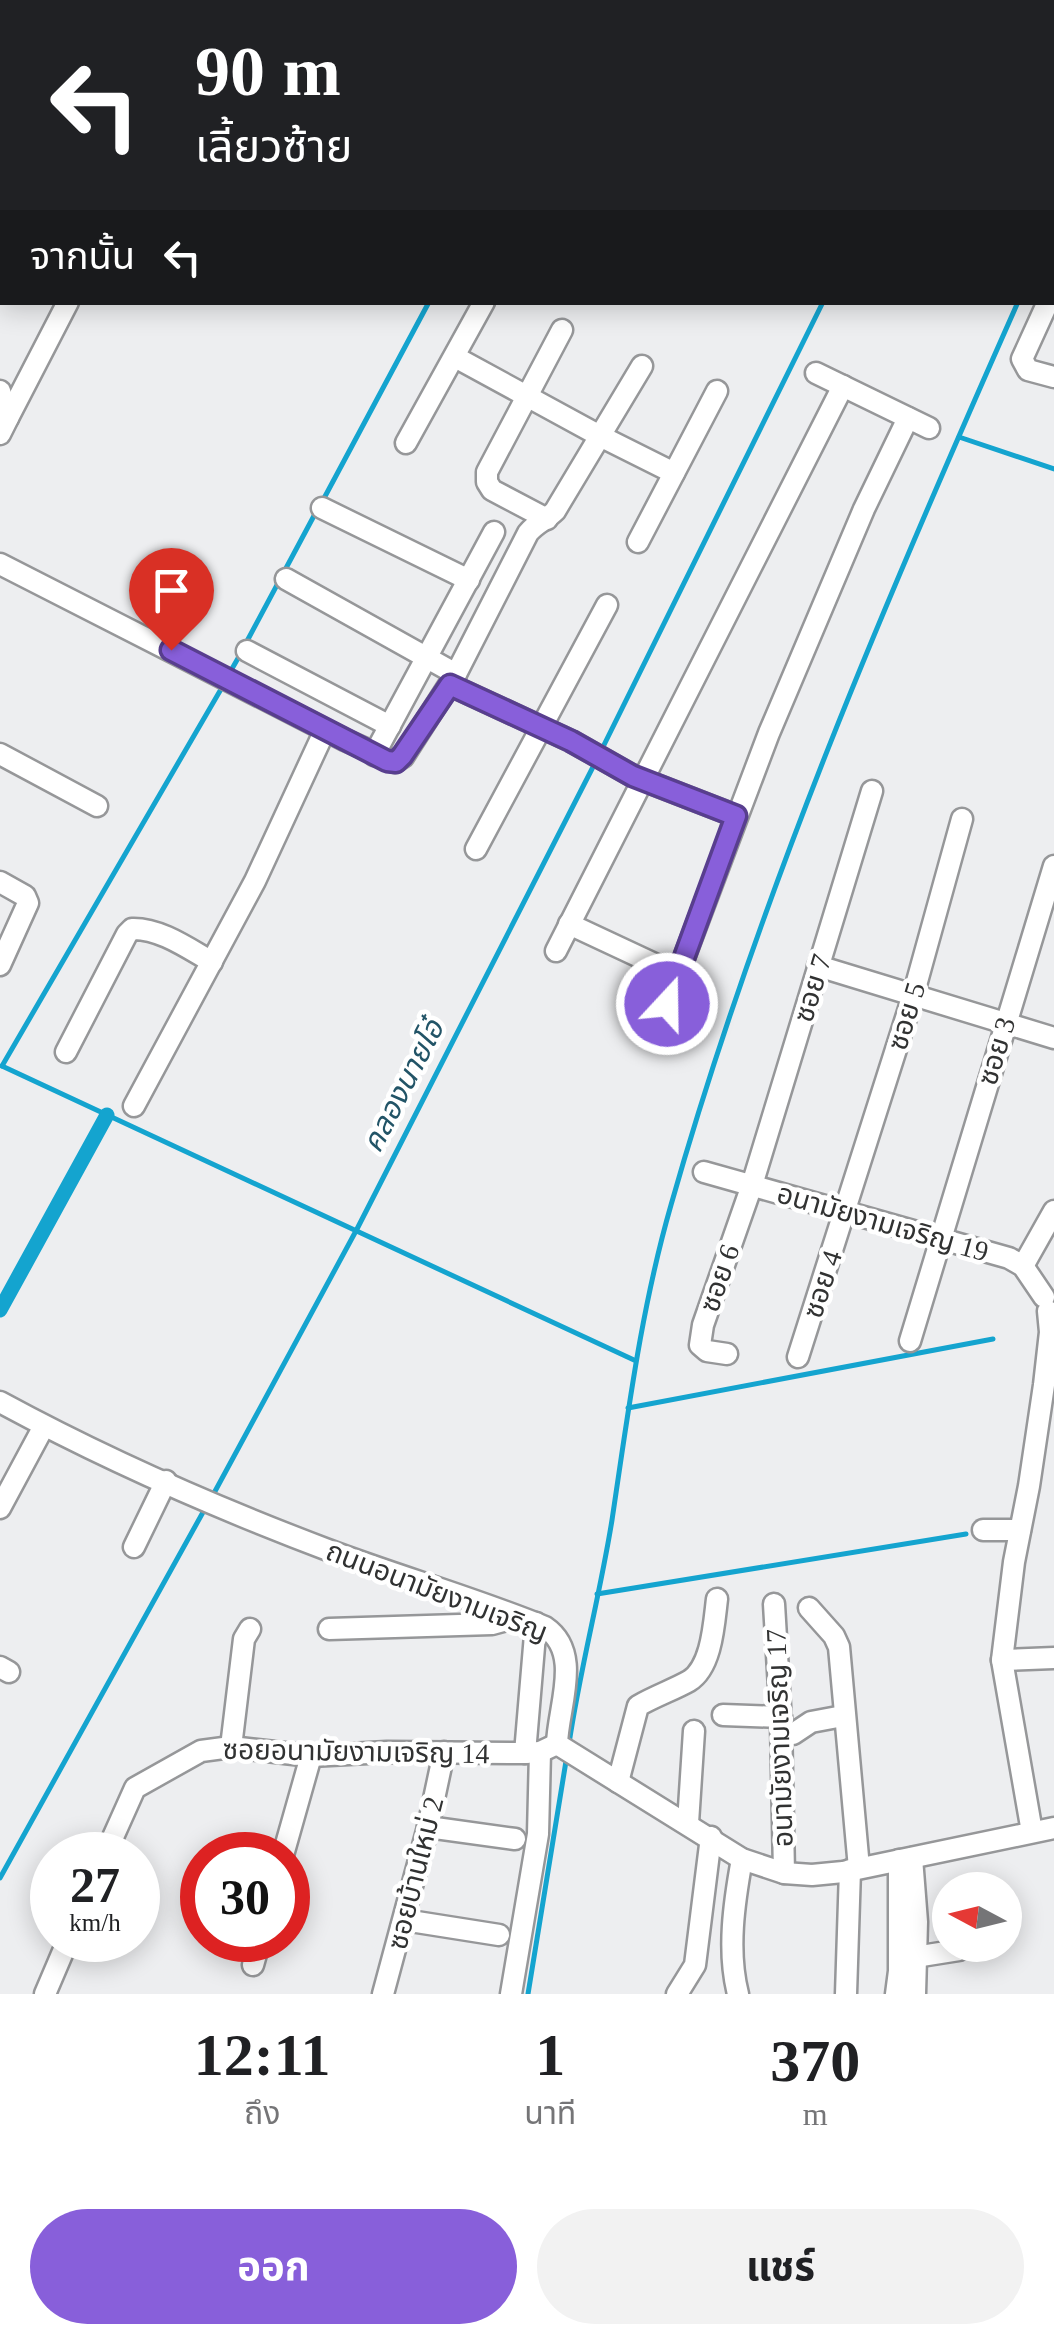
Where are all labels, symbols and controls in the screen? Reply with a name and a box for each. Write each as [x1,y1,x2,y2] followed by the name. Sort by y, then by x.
[195,33,341,110] text: 90 m
[30,40,160,170] icon: left
[195,122,352,172] text: เลี้ยวซ้าย
[155,230,210,285] icon: left
[30,235,135,277] text: จากนั้น
[129,548,214,651] pin
[144,563,199,618] icon: arrive
[788,950,837,1026] street label: ซอย 7
[615,952,719,1056] position arrow
[882,978,931,1054] street label: ซอย 5
[355,1011,451,1157] water label: คลองนายโอ๋
[972,1013,1021,1089] street label: ซอย 3
[774,1177,992,1267] street label: อนามัยงามเจริญ 19
[694,1240,745,1316] street label: ซอย 6
[797,1246,848,1322] street label: ซอย 4
[322,1535,552,1648] street label: ถนนอนามัยงามเจริญ
[760,1628,799,1848] street label: อนามัยงามเจริญ 17
[222,1734,490,1769] street label: ซอยอนามัยงามเจริญ 14
[382,1793,449,1953] street label: ซอยบ้านใหม่ 2
[180,1832,310,1962] speed limit sign: 30
[70,1857,120,1913] text: 27
[932,1872,1022,1962] north arrow
[932,1872,1022,1962] map controls
[69,1909,121,1936] text: km/h
[194,2022,330,2088] text: 12:11
[535,2022,565,2088] text: 1
[770,2028,860,2094] text: 370
[244,2095,280,2131] text: ถึง
[524,2095,576,2131] text: นาที
[803,2096,828,2132] text: m
[30,2209,517,2324] button: ออก
[537,2209,1024,2324] button: แชร์

